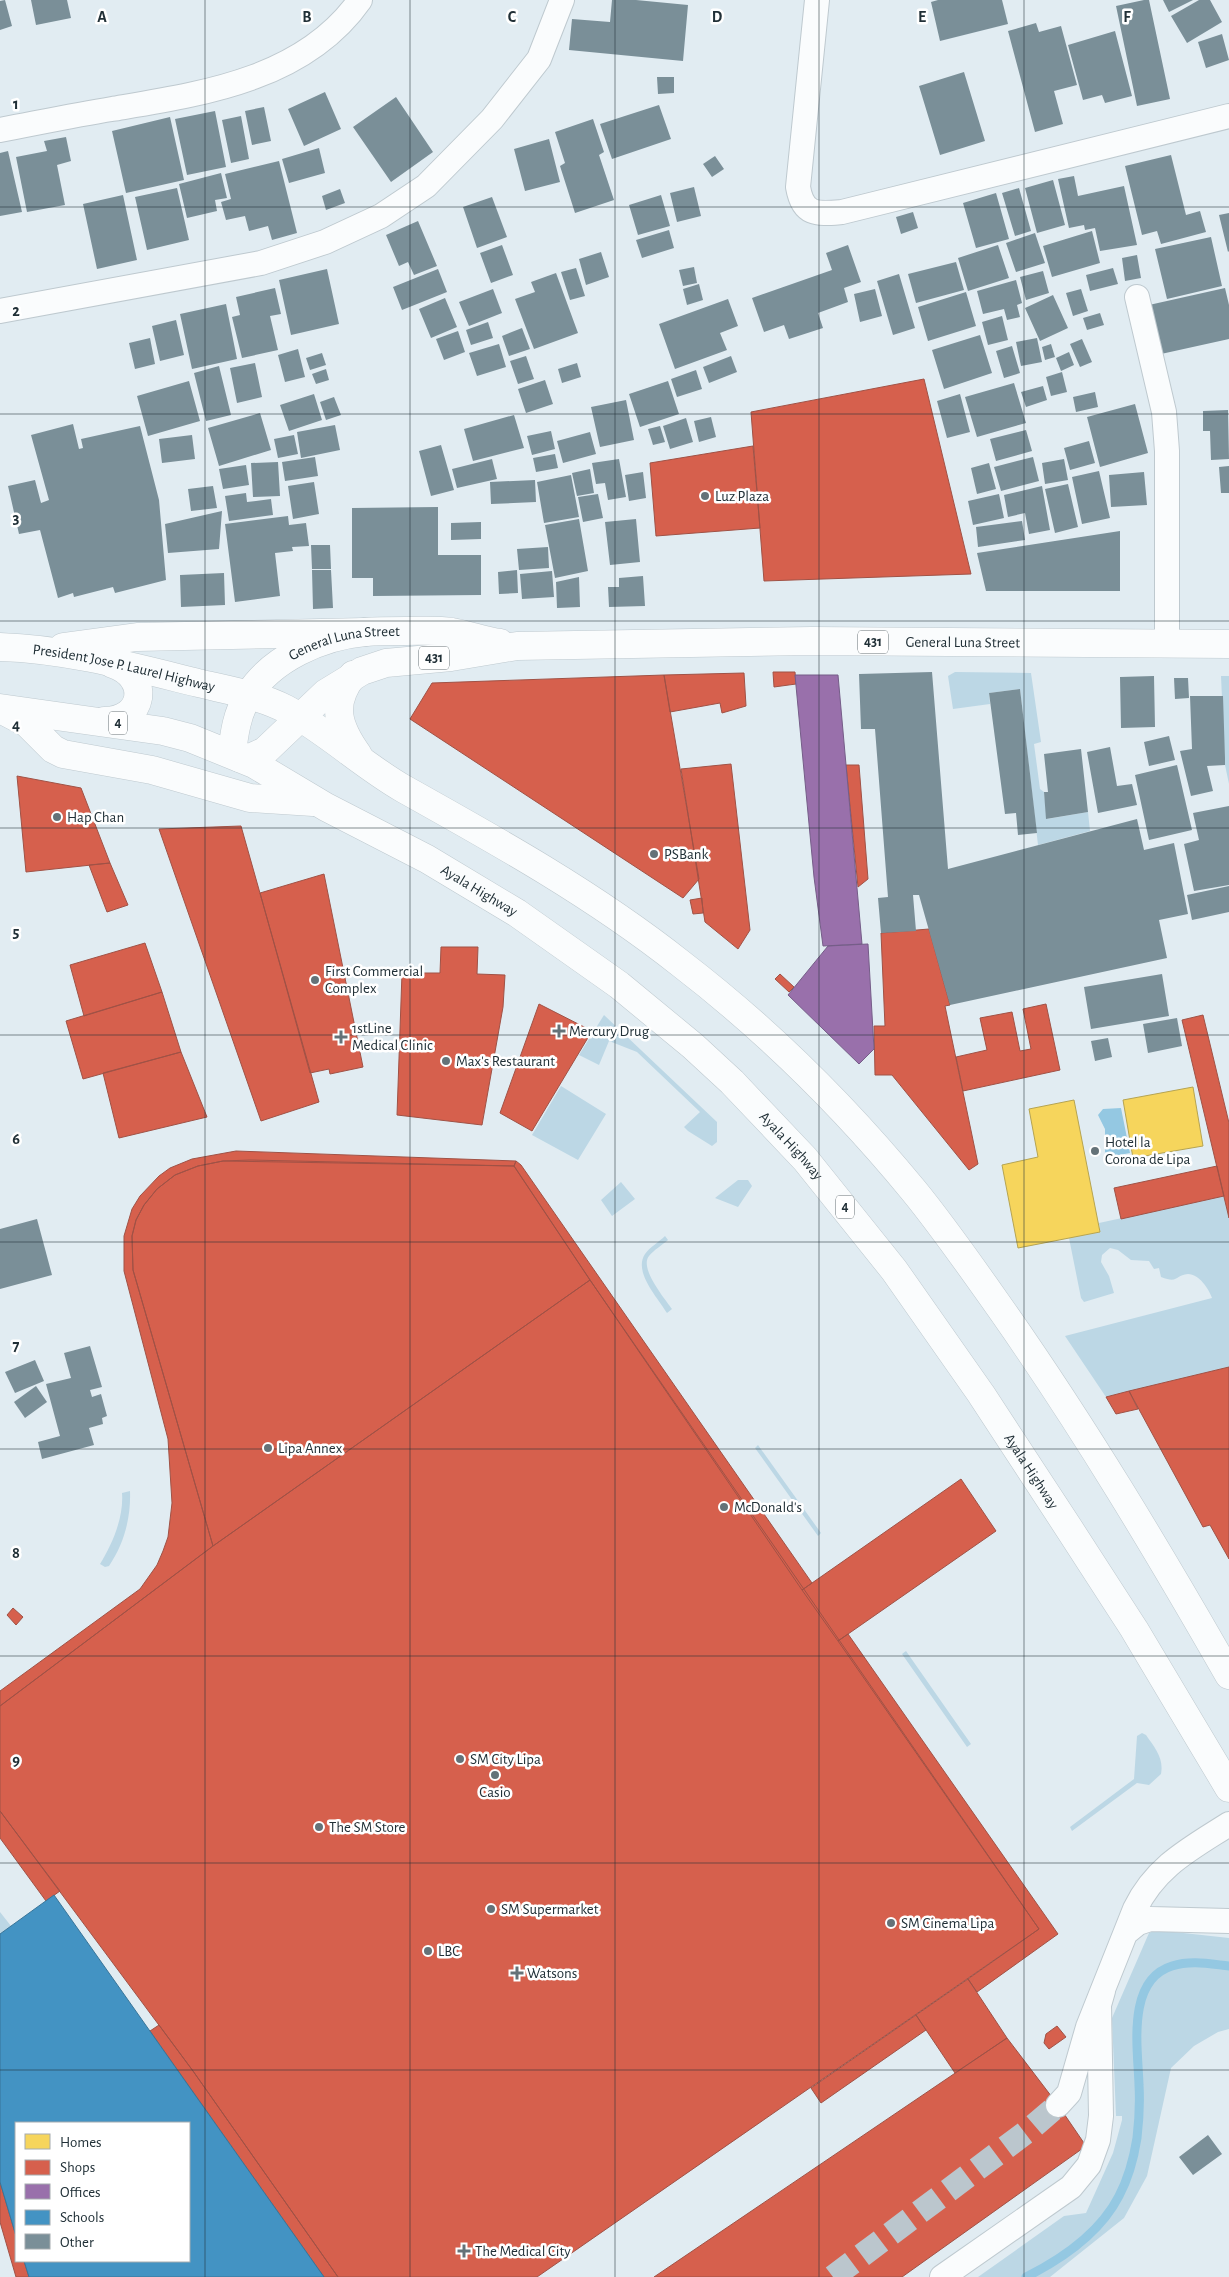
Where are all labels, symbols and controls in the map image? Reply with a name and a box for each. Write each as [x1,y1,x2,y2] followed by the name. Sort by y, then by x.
[97,9,107,25] text: A
[302,9,312,25] text: B
[508,9,517,25] text: C
[712,9,723,25] text: D
[918,9,926,25] text: E
[1123,9,1131,25] text: F
[13,96,19,112] text: 1
[12,303,20,319] text: 2
[715,489,769,504] place label: Luz Plaza
[699,490,711,502] marker: Luz Plaza
[13,510,20,526] text: 3
[286,624,400,663] street label: General Luna Street
[858,630,888,654] road number: 431
[905,634,1020,650] street label: General Luna Street
[32,642,217,694] street label: President Jose P. Laurel Highway
[419,646,449,670] road number: 431
[109,711,127,734] road number: 4
[12,717,20,733] text: 4
[67,810,124,825] place label: Hap Chan
[51,811,63,823] marker: Hap Chan
[664,847,708,862] place label: PSBank
[648,848,660,860] marker: PSBank
[438,862,521,919] street label: Ayala Highway
[13,924,20,940] text: 5
[325,964,423,996] place label: First Commercial Complex
[309,974,321,986] marker: First Commercial Complex
[352,1021,433,1053] place label: 1stLine Medical Clinic
[569,1024,650,1039] place label: Mercury Drug
[553,1025,565,1037] marker: Mercury Drug
[334,1030,348,1044] marker: 1stLine Medical Clinic
[456,1054,555,1069] place label: Max's Restaurant
[440,1055,452,1067] marker: Max's Restaurant
[757,1109,826,1183] street label: Ayala Highway
[12,1131,20,1147] text: 6
[1105,1135,1191,1167] place label: Hotel la Corona de Lipa
[1089,1145,1101,1157] marker: Hotel la Corona de Lipa
[836,1196,854,1218] road number: 4
[13,1338,20,1354] text: 7
[1002,1431,1062,1512] street label: Ayala Highway
[278,1441,343,1456] place label: Lipa Annex
[262,1442,274,1454] marker: Lipa Annex
[734,1500,802,1515] place label: McDonald's
[718,1501,730,1513] marker: McDonald's
[12,1545,20,1561] text: 8
[12,1752,20,1768] text: 9
[470,1752,541,1767] place label: SM City Lipa
[454,1753,466,1765] marker: SM City Lipa
[489,1769,501,1781] marker: Casio
[479,1785,511,1800] place label: Casio
[329,1820,405,1835] place label: The SM Store
[313,1821,325,1833] marker: The SM Store
[501,1902,599,1917] place label: SM Supermarket
[485,1903,497,1915] marker: SM Supermarket
[901,1916,994,1931] place label: SM Cinema Lipa
[885,1917,897,1929] marker: SM Cinema Lipa
[438,1944,460,1959] place label: LBC
[422,1945,434,1957] marker: LBC
[527,1966,577,1981] place label: Watsons
[511,1967,523,1979] marker: Watsons
[15,2122,190,2262] legend
[60,2135,102,2150] text: Homes
[60,2160,95,2175] text: Shops
[60,2185,101,2200] text: Offices
[60,2210,104,2225] text: Schools
[60,2235,94,2250] text: Other
[457,2244,471,2258] marker: The Medical City
[475,2244,571,2259] place label: The Medical City

